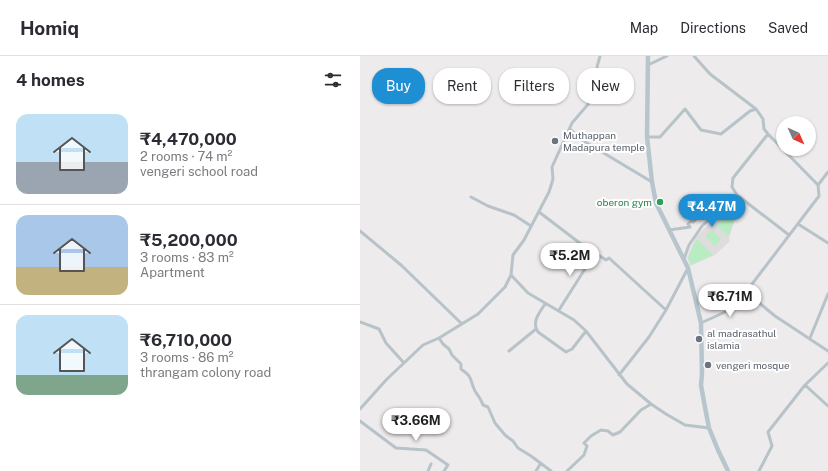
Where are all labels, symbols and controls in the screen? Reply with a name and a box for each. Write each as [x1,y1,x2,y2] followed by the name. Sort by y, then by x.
[20,17,79,39] text: Homiq
[630,20,658,36] text: Map
[680,20,746,36] text: Directions
[768,20,808,36] text: Saved
[372,68,425,104] chip: Buy
[433,68,491,104] chip: Rent
[499,68,569,104] chip: Filters
[577,68,634,104] chip: New
[322,69,344,91] icon: filters
[16,70,85,90] text: 4 homes
[776,116,816,156] north arrow
[776,116,816,156] map controls
[140,129,237,149] text: ₹4,470,000
[563,129,645,153] place label: Muthappan Madapura temple
[48,130,96,178] icon: home
[550,136,560,146] marker: Muthappan Madapura temple
[140,149,232,164] text: 2 rooms · 74 m²
[140,164,258,179] text: vengeri school road
[679,194,745,228] pin: ₹4.47M
[597,196,652,208] place label: oberon gym
[655,197,665,207] marker: oberon gym
[688,199,736,214] text: ₹4.47M
[140,230,238,250] text: ₹5,200,000
[48,231,96,279] icon: home
[542,243,598,277] pin: ₹5.2M
[549,248,591,263] text: ₹5.2M
[140,250,234,265] text: 3 rooms · 83 m²
[140,265,205,280] text: Apartment
[697,284,763,318] pin: ₹6.71M
[707,289,753,304] text: ₹6.71M
[707,327,776,351] place label: al madrasathul islamia
[140,330,232,350] text: ₹6,710,000
[48,331,96,379] icon: home
[694,334,704,344] marker: al madrasathul islamia
[140,350,234,365] text: 3 rooms · 86 m²
[716,359,790,371] place label: vengeri mosque
[703,360,713,370] marker: vengeri mosque
[140,365,271,380] text: thrangam colony road
[383,408,449,442] pin: ₹3.66M
[391,413,441,428] text: ₹3.66M

